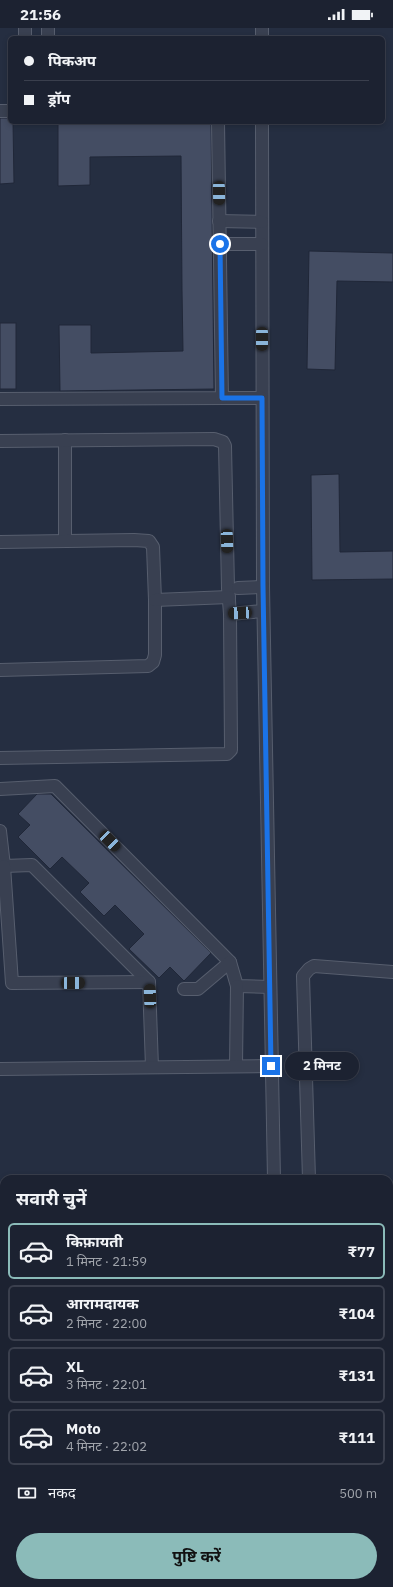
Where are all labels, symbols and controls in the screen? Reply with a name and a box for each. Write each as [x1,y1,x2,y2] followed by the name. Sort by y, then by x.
[20,5,61,24] text: 21:56
[48,51,96,70] text: पिकअप
[48,89,70,108] text: ड्रॉप
[213,181,225,205] car
[211,235,229,253] route start
[256,327,268,351] car
[221,529,233,553] car
[228,606,252,620] car
[97,828,123,854] car
[61,977,85,989] car
[144,984,156,1008] car
[285,1052,359,1080] callout: 2 मिनट
[262,1057,280,1075] route end
[303,1057,341,1074] text: 2 मिनट
[16,1187,86,1210] text: सवारी चुनें
[66,1232,123,1251] text: किफ़ायती
[18,1233,54,1269] icon: car
[348,1242,375,1261] text: ₹77
[66,1253,147,1270] text: 1 मिनट · 21:59
[66,1294,139,1313] text: आरामदायक
[18,1295,54,1331] icon: car
[339,1304,375,1323] text: ₹104
[66,1315,147,1332] text: 2 मिनट · 22:00
[18,1357,54,1393] icon: car
[66,1357,84,1376] text: XL
[339,1366,375,1385] text: ₹131
[66,1376,147,1393] text: 3 मिनट · 22:01
[18,1419,54,1455] icon: car
[66,1419,101,1438] text: Moto
[339,1428,375,1447] text: ₹111
[66,1438,147,1455] text: 4 मिनट · 22:02
[16,1482,38,1504] icon: cash
[48,1483,76,1502] text: नकद
[339,1485,377,1502] text: 500 m
[16,1533,377,1579] button: पुष्टि करें

